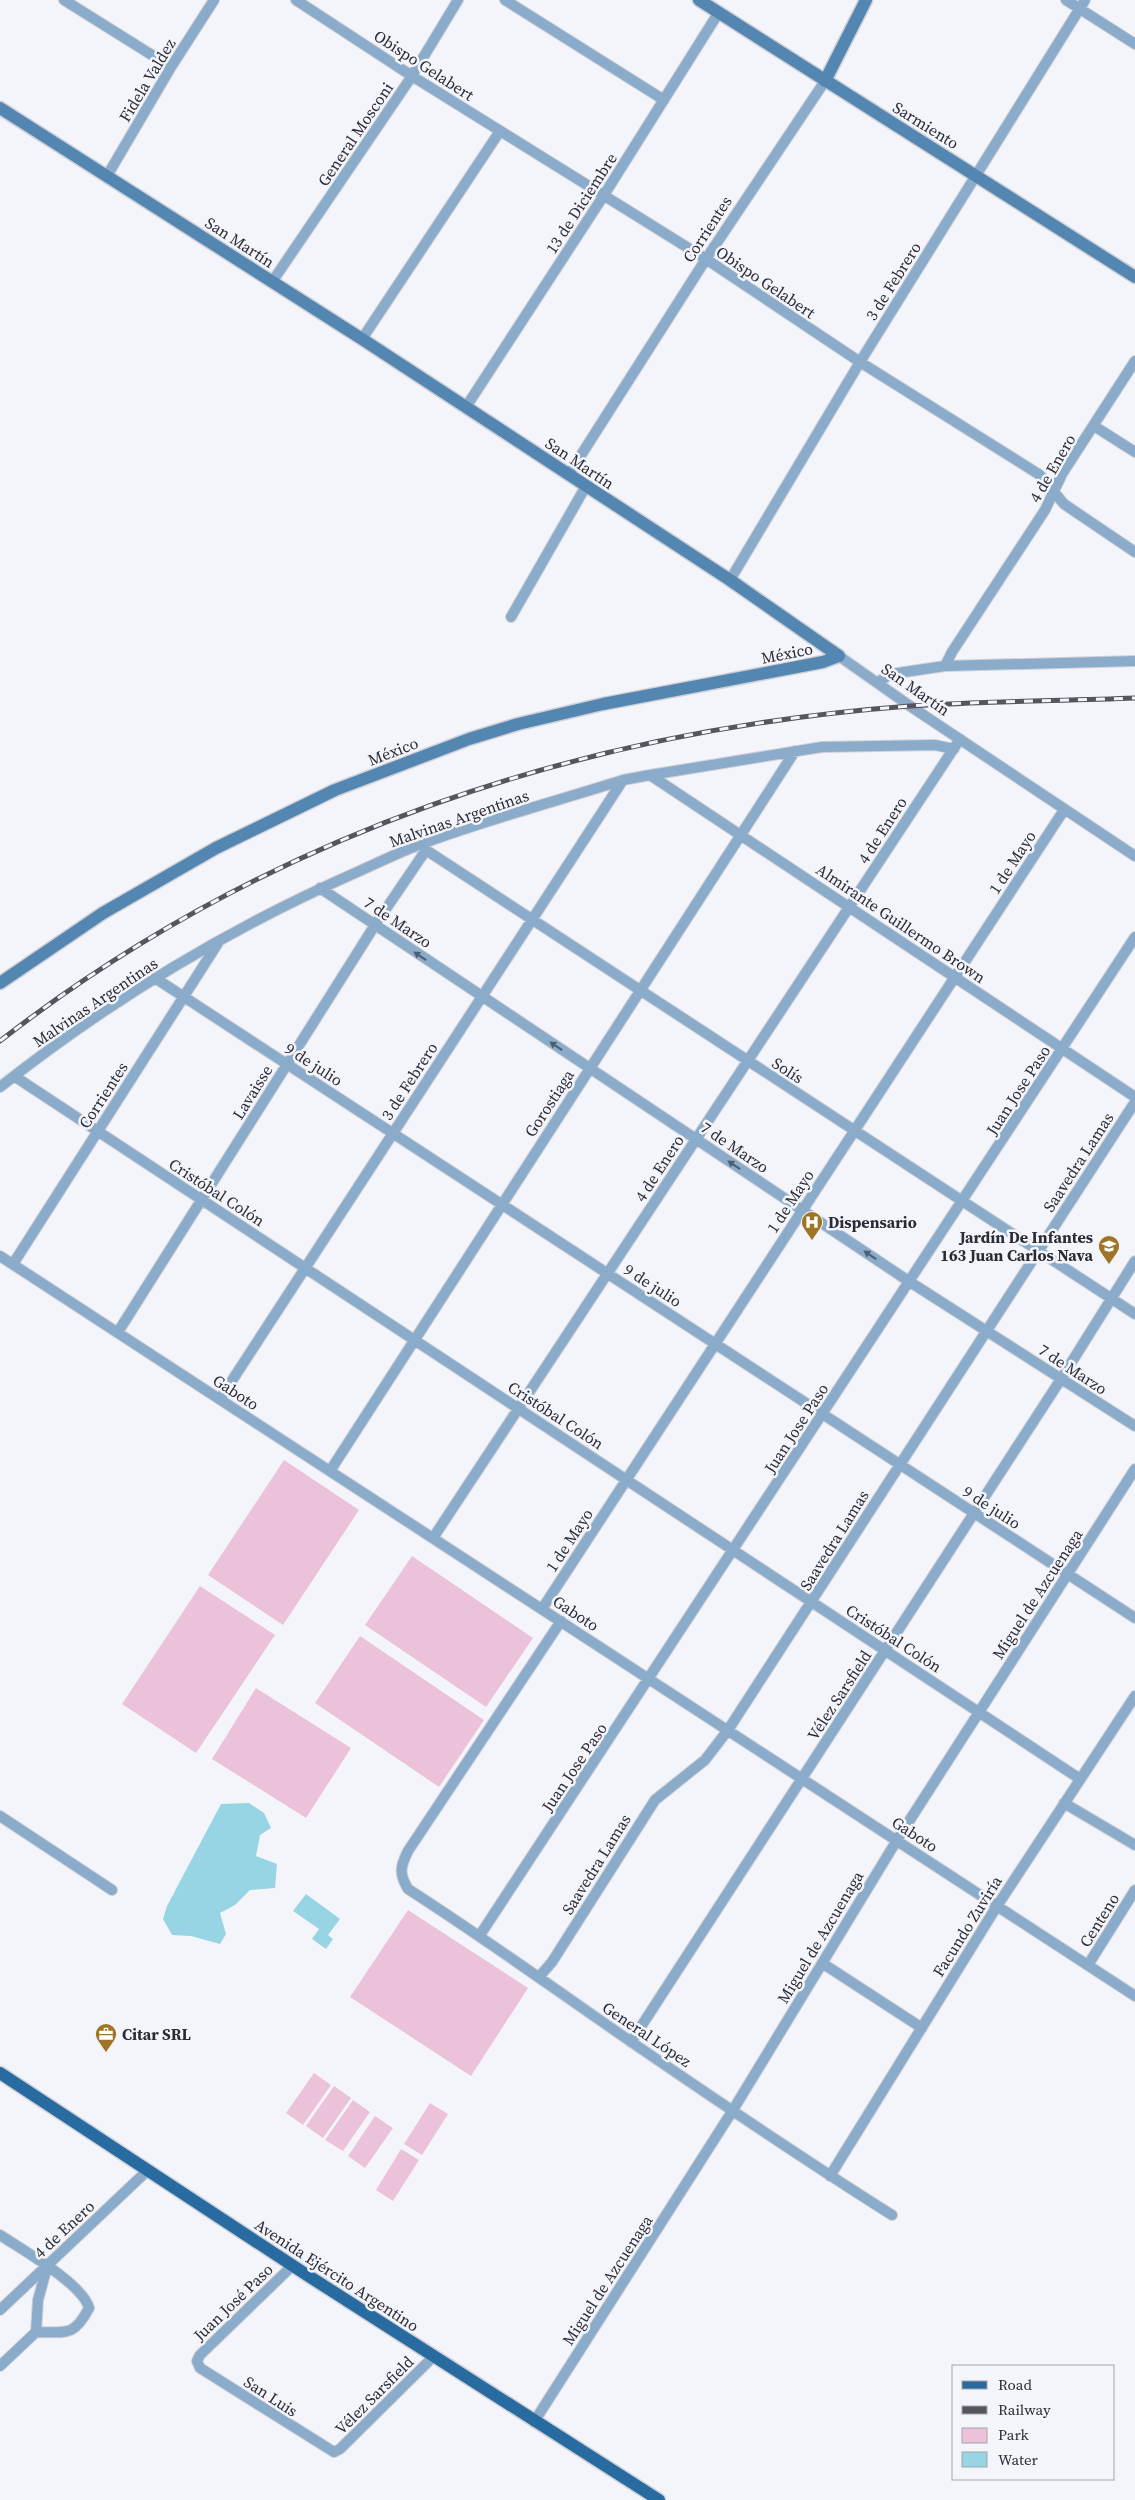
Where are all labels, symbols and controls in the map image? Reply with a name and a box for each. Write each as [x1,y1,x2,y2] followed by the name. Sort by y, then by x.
[370,24,479,106] street label: Obispo Gelabert
[113,34,181,126] street label: Fidela Valdez
[312,77,398,190] street label: General Mosconi
[889,96,963,154] street label: Sarmiento
[540,148,622,258] street label: 13 de Diciembre
[677,191,737,267] street label: Corrientes
[201,211,279,273] street label: San Martín
[860,237,926,324] street label: 3 de Febrero
[712,241,821,324] street label: Obispo Gelabert
[1024,430,1081,506] street label: 4 de Enero
[541,432,619,494] street label: San Martín
[759,637,815,669] street label: México
[878,657,955,721] street label: San Martín
[365,731,421,771] street label: México
[386,784,532,852] street label: Malvinas Argentinas
[852,792,912,868] street label: 4 de Enero
[983,826,1041,898] street label: 1 de Mayo
[812,858,990,988] street label: Almirante Guillermo Brown
[360,891,437,953] street label: 7 de Marzo
[414,951,427,960] one-way arrow
[28,952,162,1052] street label: Malvinas Argentinas
[281,1037,347,1091] street label: 9 de julio
[376,1038,442,1124] street label: 3 de Febrero
[549,1041,562,1051] one-way arrow
[980,1041,1055,1140] street label: Juan Jose Paso
[768,1052,808,1088] street label: Solís
[73,1057,133,1133] street label: Corrientes
[227,1061,277,1123] street label: Lavaisse
[519,1064,579,1141] street label: Gorostiaga
[1038,1108,1118,1216] street label: Saavedra Lamas
[697,1116,774,1178] street label: 7 de Marzo
[629,1130,689,1206] street label: 4 de Enero
[165,1153,269,1231] street label: Cristóbal Colón
[728,1160,741,1170] one-way arrow
[761,1165,819,1237] street label: 1 de Mayo
[800,1210,824,1241] hospital icon: Dispensario
[828,1211,917,1233] place label: Dispensario
[940,1226,1094,1266] place label: Jardín De Infantes 163 Juan Carlos Nava
[1097,1234,1121,1265] school or university icon: Jardín De Infantes 163 Juan Carlos Nava
[863,1250,876,1260] one-way arrow
[620,1258,686,1312] street label: 9 de julio
[1034,1339,1112,1400] street label: 7 de Marzo
[209,1369,264,1415] street label: Gaboto
[504,1376,608,1454] street label: Cristóbal Colón
[758,1379,833,1478] street label: Juan Jose Paso
[959,1480,1025,1534] street label: 9 de julio
[794,1485,874,1594] street label: Saavedra Lamas
[540,1504,598,1576] street label: 1 de Mayo
[987,1524,1088,1663] street label: Miguel de Azcuenaga
[549,1590,604,1636] street label: Gaboto
[842,1599,946,1677] street label: Cristóbal Colón
[802,1646,876,1744] street label: Vélez Sarsfield
[536,1718,612,1817] street label: Juan Jose Paso
[556,1809,636,1918] street label: Saavedra Lamas
[888,1811,943,1857] street label: Gaboto
[772,1866,869,2007] street label: Miguel de Azcuenaga
[927,1871,1007,1981] street label: Facundo Zuviría
[1074,1889,1124,1951] street label: Centeno
[598,1996,696,2072] street label: General López
[94,2022,118,2053] office icon: Citar SRL
[122,2023,191,2045] place label: Citar SRL
[29,2195,99,2263] street label: 4 de Enero
[557,2210,658,2349] street label: Miguel de Azcuenaga
[251,2214,423,2337] street label: Avenida Ejército Argentino
[188,2258,278,2346] street label: Juan José Paso
[330,2351,418,2439] street label: Vélez Sarsfield
[952,2365,1115,2480] legend
[240,2370,302,2422] street label: San Luis
[998,2374,1032,2395] text: Road
[998,2399,1051,2420] text: Railway
[998,2424,1030,2445] text: Park
[998,2449,1039,2470] text: Water

